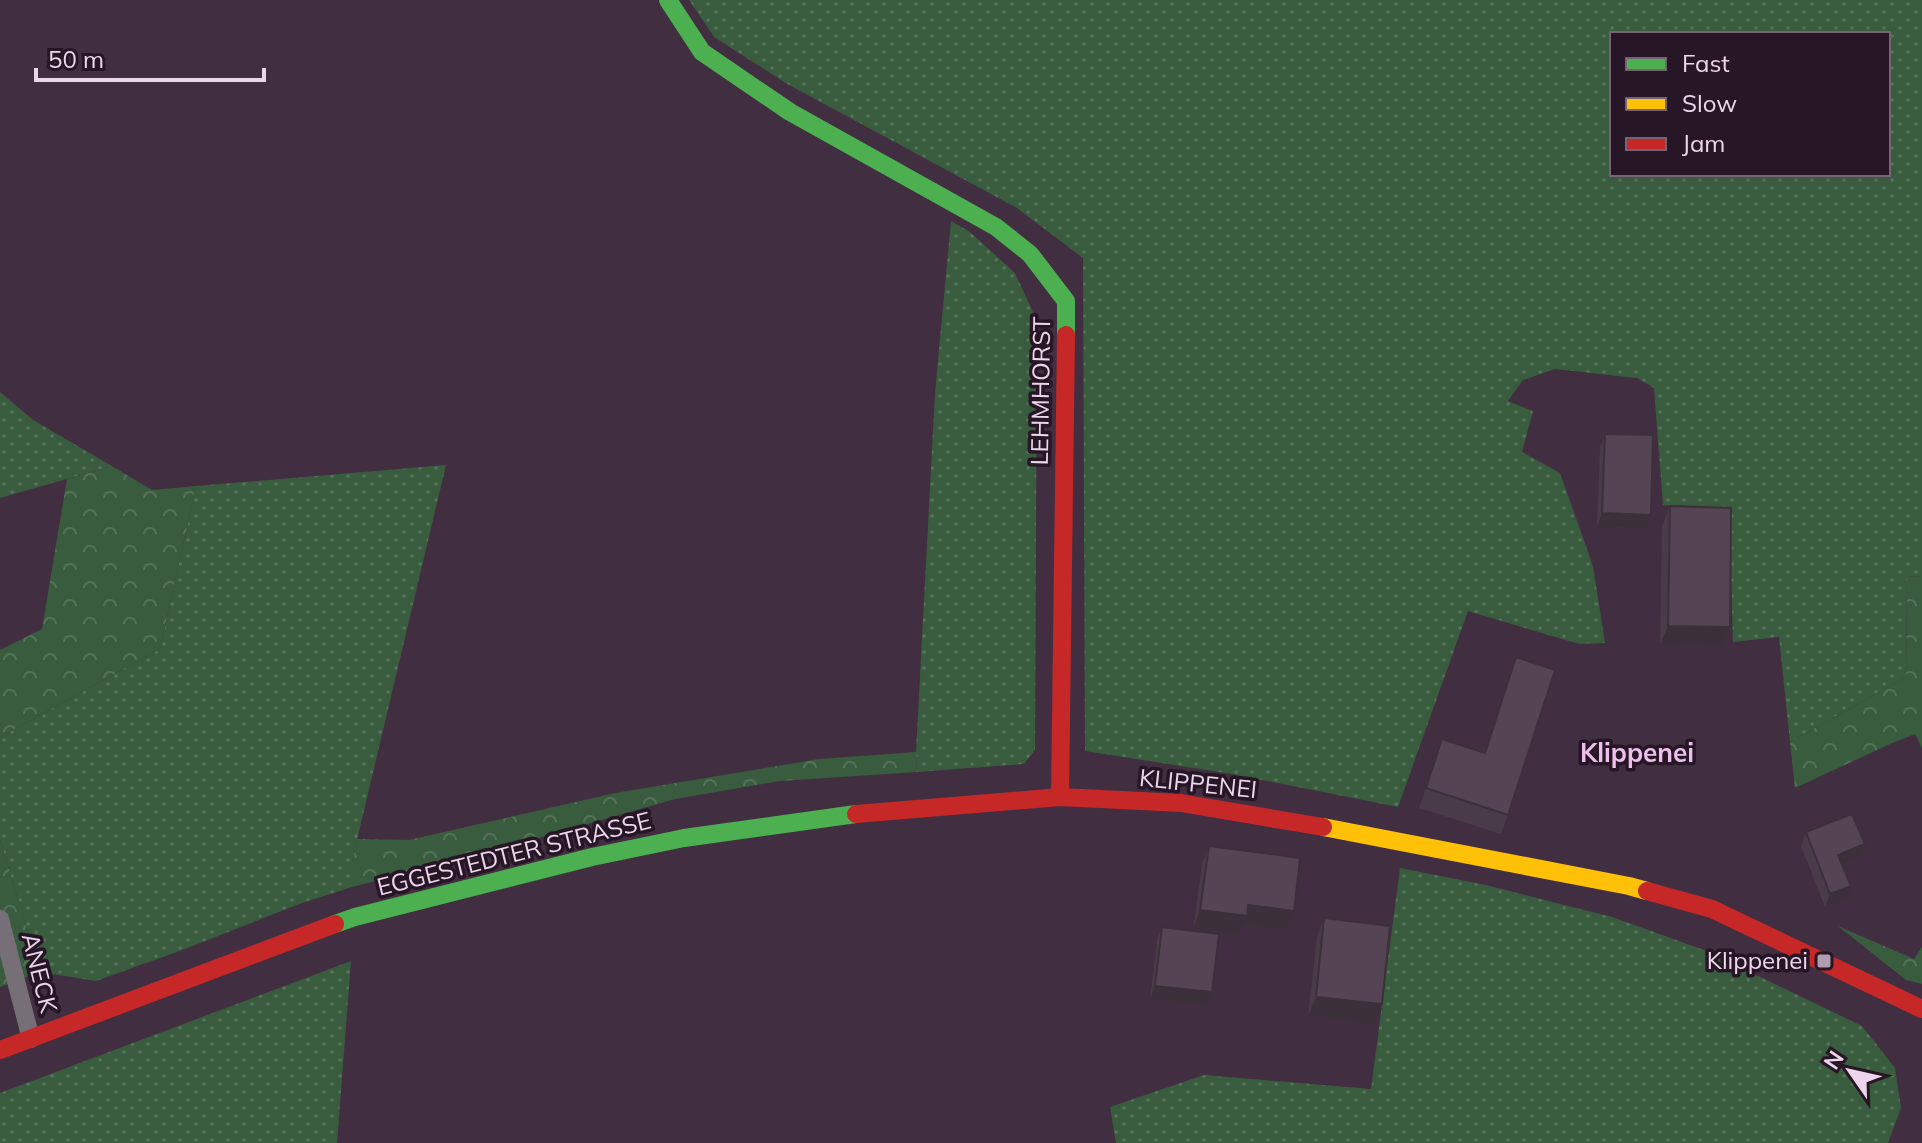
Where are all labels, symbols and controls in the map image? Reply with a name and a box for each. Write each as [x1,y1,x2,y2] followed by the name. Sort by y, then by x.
[36,32,264,82] scale bar
[1610,32,1890,176] legend
[48,44,104,74] text: 50 m
[1682,48,1730,78] text: Fast
[1682,88,1737,118] text: Slow
[1682,128,1725,158] text: Jam
[1024,316,1056,466] street label: LEHMHORST
[1580,736,1694,769] district label: Klippenei
[1138,762,1258,804] street label: KLIPPENEI
[374,804,654,902] street label: EGGESTEDTER STRASSE
[16,930,65,1017] street label: ANECK
[1707,945,1808,975] place label: Klippenei
[1815,952,1833,970] marker: Klippenei
[1810,1031,1890,1111] north arrow
[1817,1045,1850,1075] text: N

